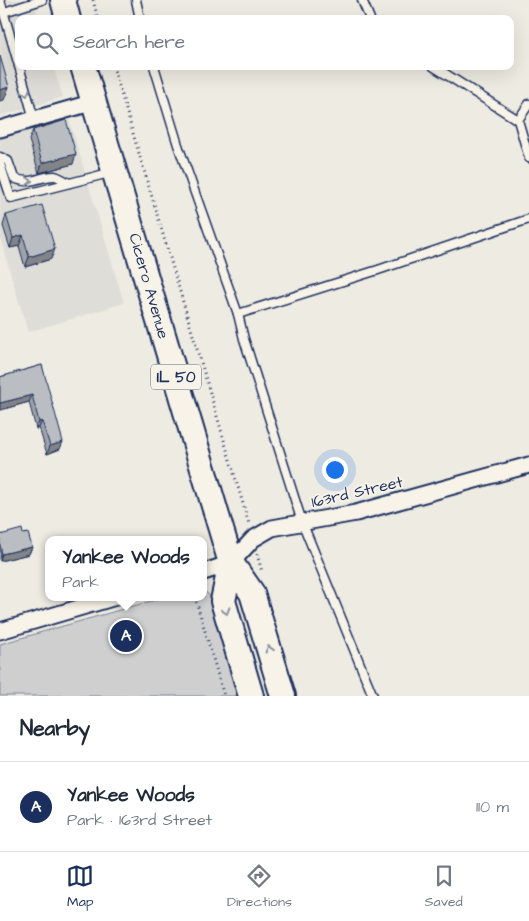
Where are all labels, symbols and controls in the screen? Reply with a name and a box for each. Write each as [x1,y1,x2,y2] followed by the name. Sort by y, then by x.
[15,15,514,70] search box
[33,29,61,57] icon: search
[73,29,185,56] text: Search here
[21,88,31,96] one-way arrow
[25,175,33,186] one-way arrow
[123,231,175,342] street label: Cicero Avenue
[151,364,201,390] road number: IL 50
[322,457,348,483] your location
[309,471,405,513] street label: 163rd Street
[45,536,207,601] popup
[62,544,190,571] text: Yankee Woods
[62,571,99,593] text: Park
[220,606,230,614] one-way arrow
[110,617,142,655] pin: A
[265,646,275,654] one-way arrow
[20,714,90,743] text: Nearby
[67,782,195,809] text: Yankee Woods
[31,796,41,818] text: A
[476,796,509,818] text: 110 m
[67,809,212,831] text: Park · 163rd Street
[66,862,94,912] tab: Map
[227,862,292,912] tab: Directions
[425,862,463,912] tab: Saved

